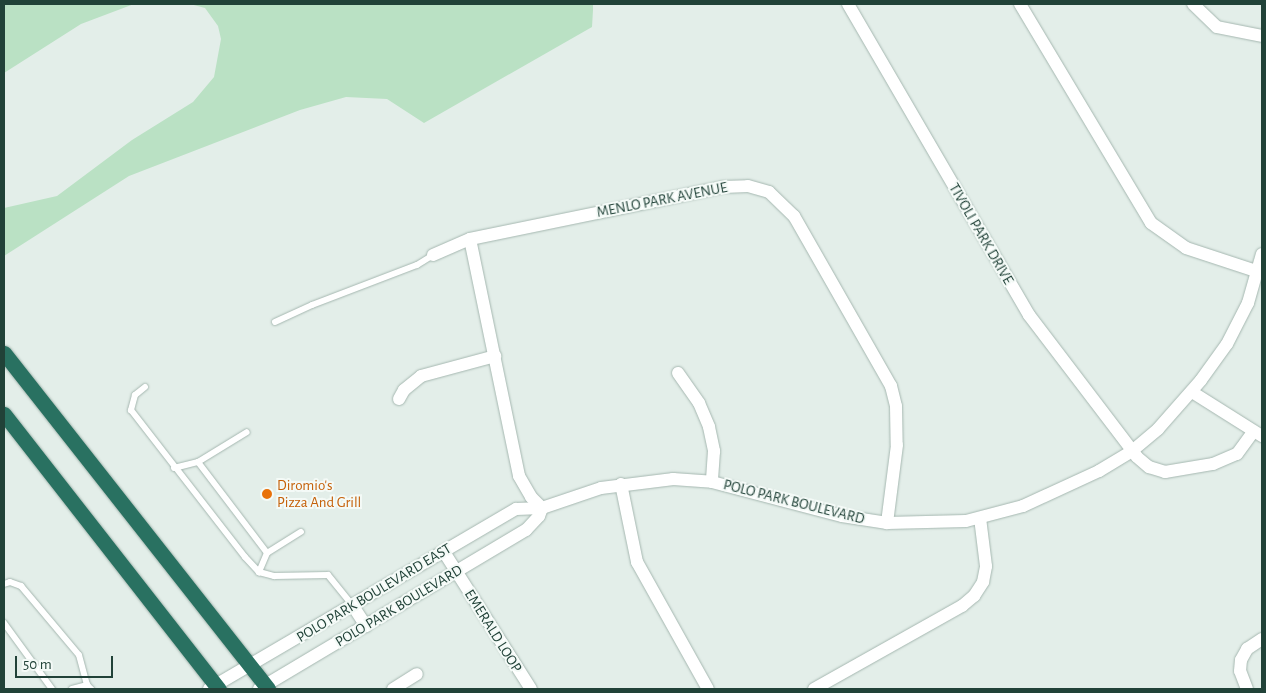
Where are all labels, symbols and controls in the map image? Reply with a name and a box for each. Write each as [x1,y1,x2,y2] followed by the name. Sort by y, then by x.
[595,179,729,221] street label: MENLO PARK AVENUE
[945,180,1017,288] street label: TIVOLI PARK DRIVE
[277,476,361,511] place label: Diromio's Pizza And Grill
[721,476,867,528] street label: POLO PARK BOULEVARD
[261,488,273,500] marker: Diromio's Pizza And Grill
[293,540,455,646] street label: POLO PARK BOULEVARD EAST
[332,561,466,651] street label: POLO PARK BOULEVARD
[460,586,526,676] street label: EMERALD LOOP
[18,646,115,678] scale bar
[23,657,52,672] text: 50 m

